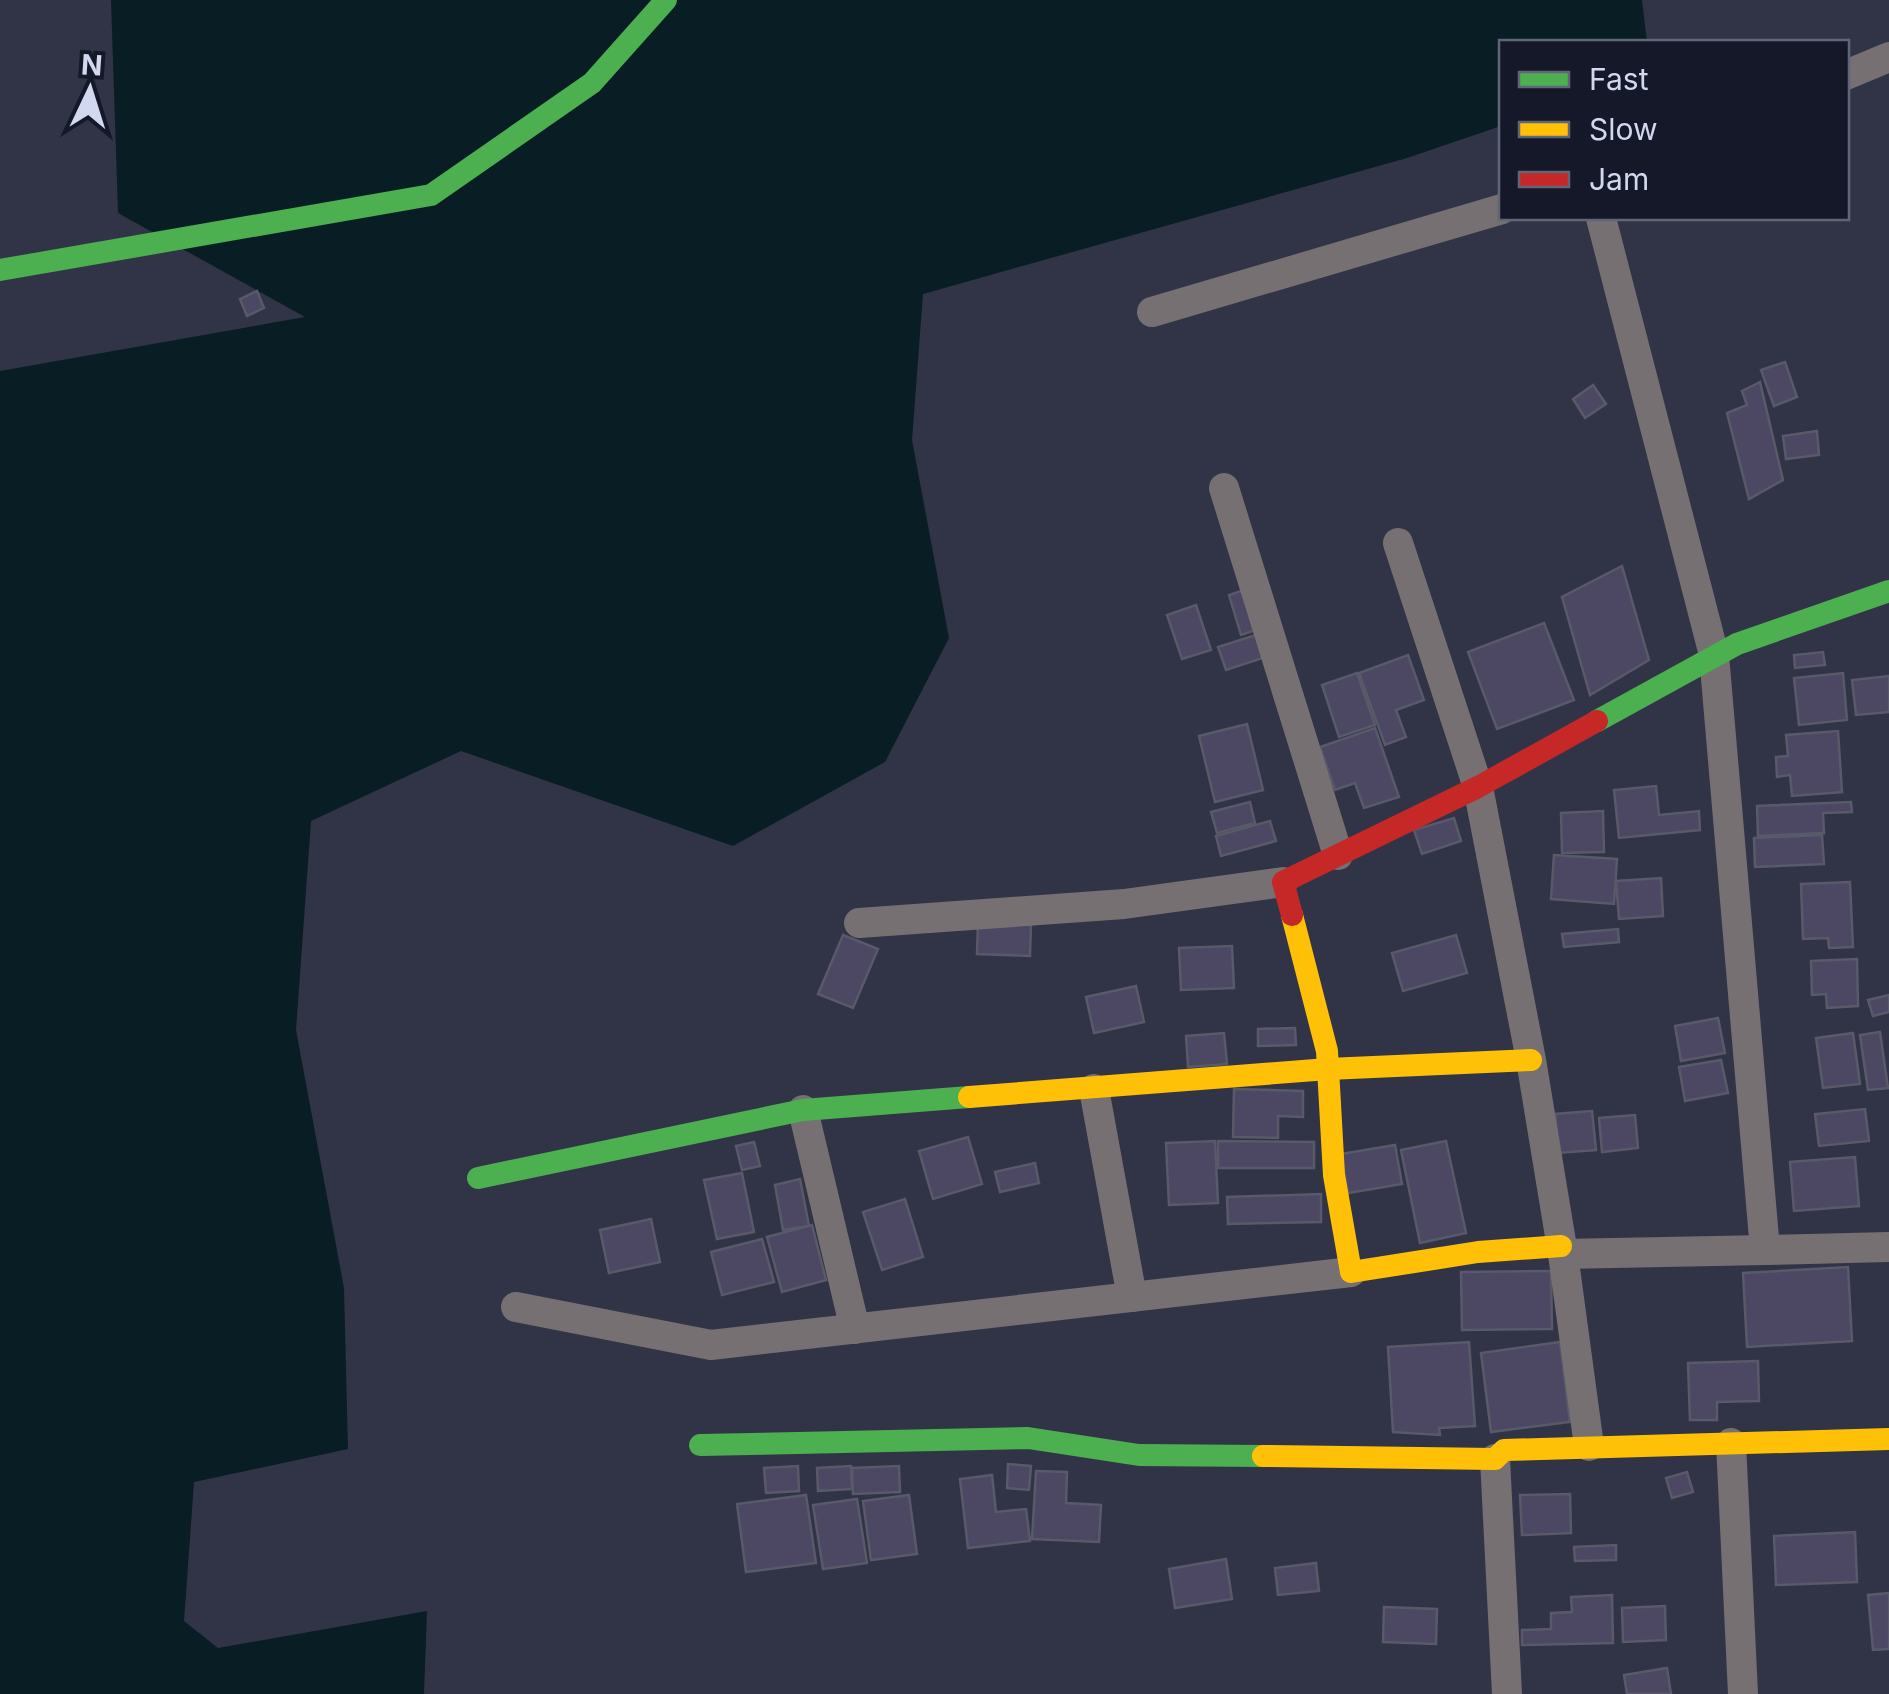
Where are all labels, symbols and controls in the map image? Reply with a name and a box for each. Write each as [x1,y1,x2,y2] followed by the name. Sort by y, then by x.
[40,40,140,140] north arrow
[1499,40,1849,220] legend
[80,47,104,83] text: N
[1589,61,1649,97] text: Fast
[1589,111,1658,147] text: Slow
[1589,161,1649,197] text: Jam

